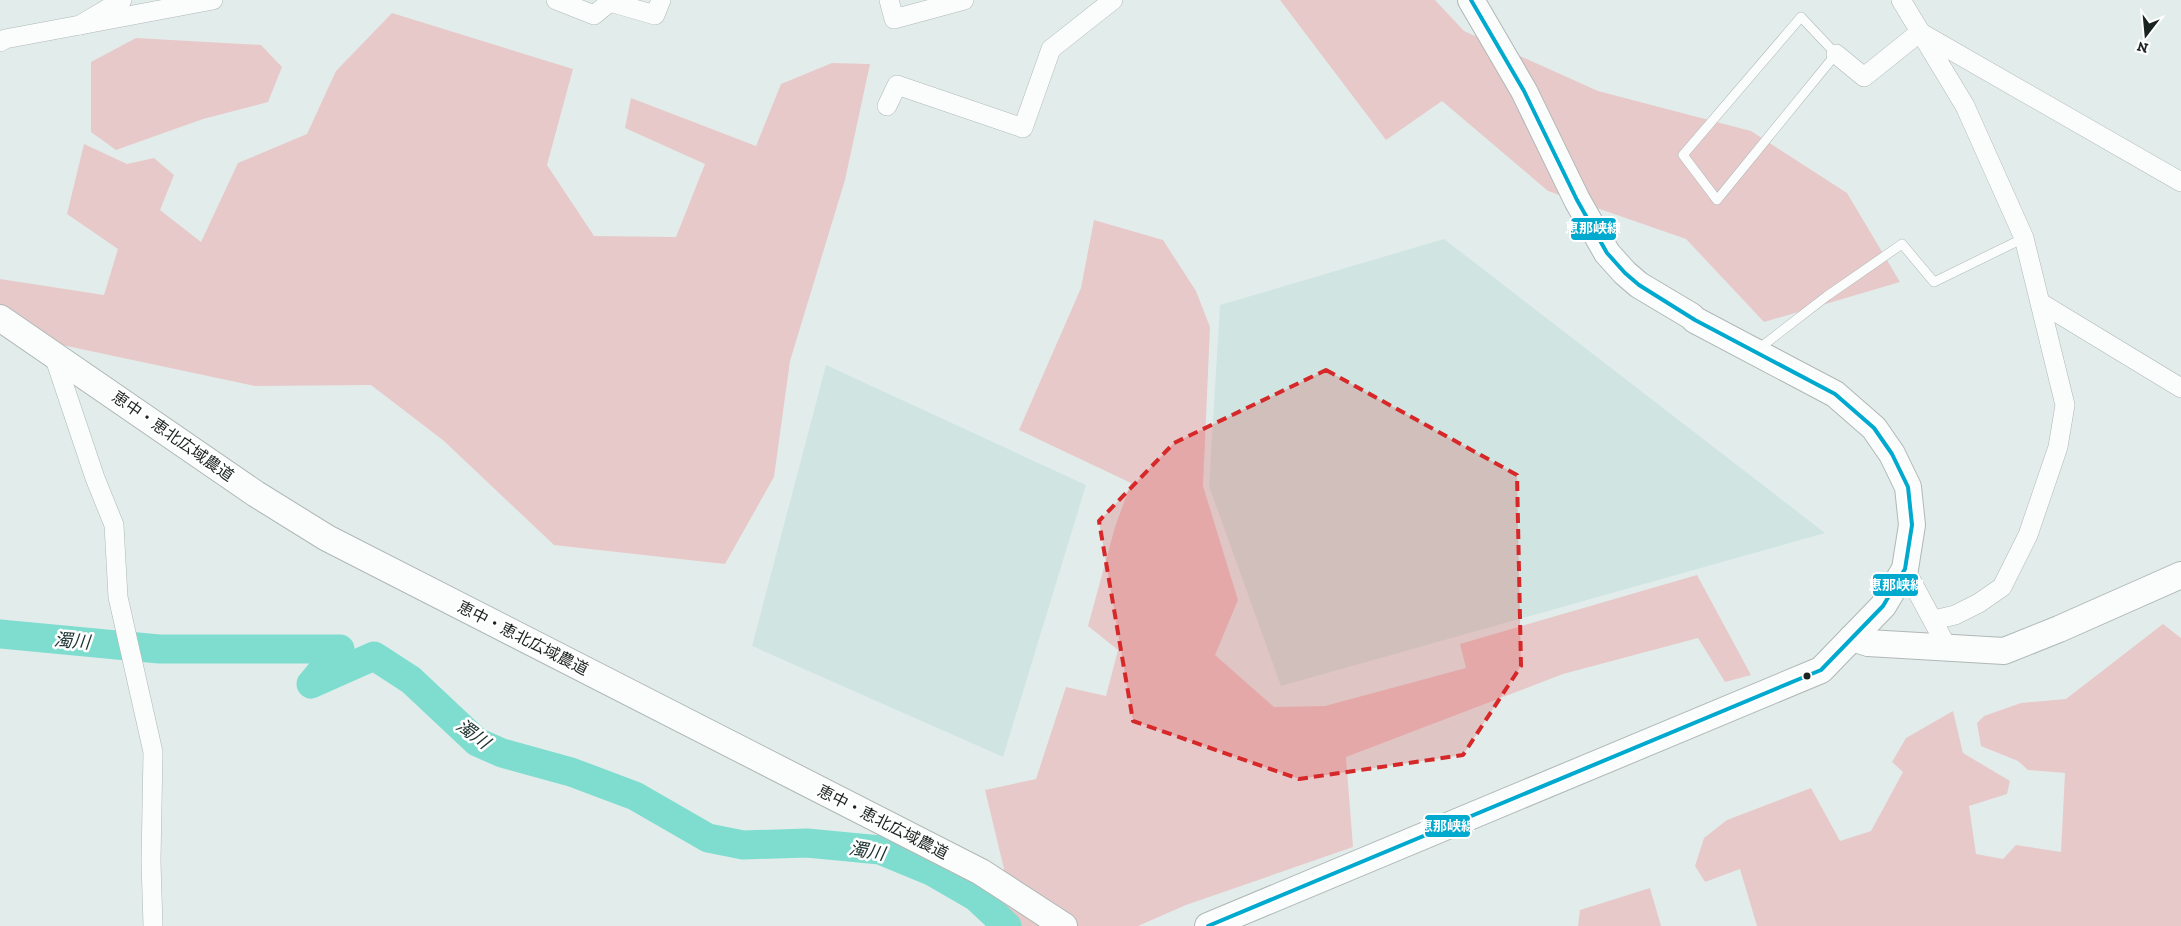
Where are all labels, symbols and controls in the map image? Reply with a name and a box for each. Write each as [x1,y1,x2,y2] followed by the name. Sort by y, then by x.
[2121,10,2171,60] north arrow
[2135,37,2150,57] text: N
[1570,217,1617,241] line badge: 恵那峡線
[1565,220,1621,237] text: 恵那峡線
[109,387,237,485] street label: 恵中・恵北広域農道
[1872,573,1919,597] line badge: 恵那峡線
[1868,577,1924,594] text: 恵那峡線
[455,597,591,679] street label: 恵中・恵北広域農道
[53,628,93,654] water label: 濁川
[1802,671,1812,681] unlabelled marker
[452,714,496,755] water label: 濁川
[815,781,951,863] street label: 恵中・恵北広域農道
[1424,814,1471,838] line badge: 恵那峡線
[1419,818,1475,835] text: 恵那峡線
[847,837,889,865] water label: 濁川

